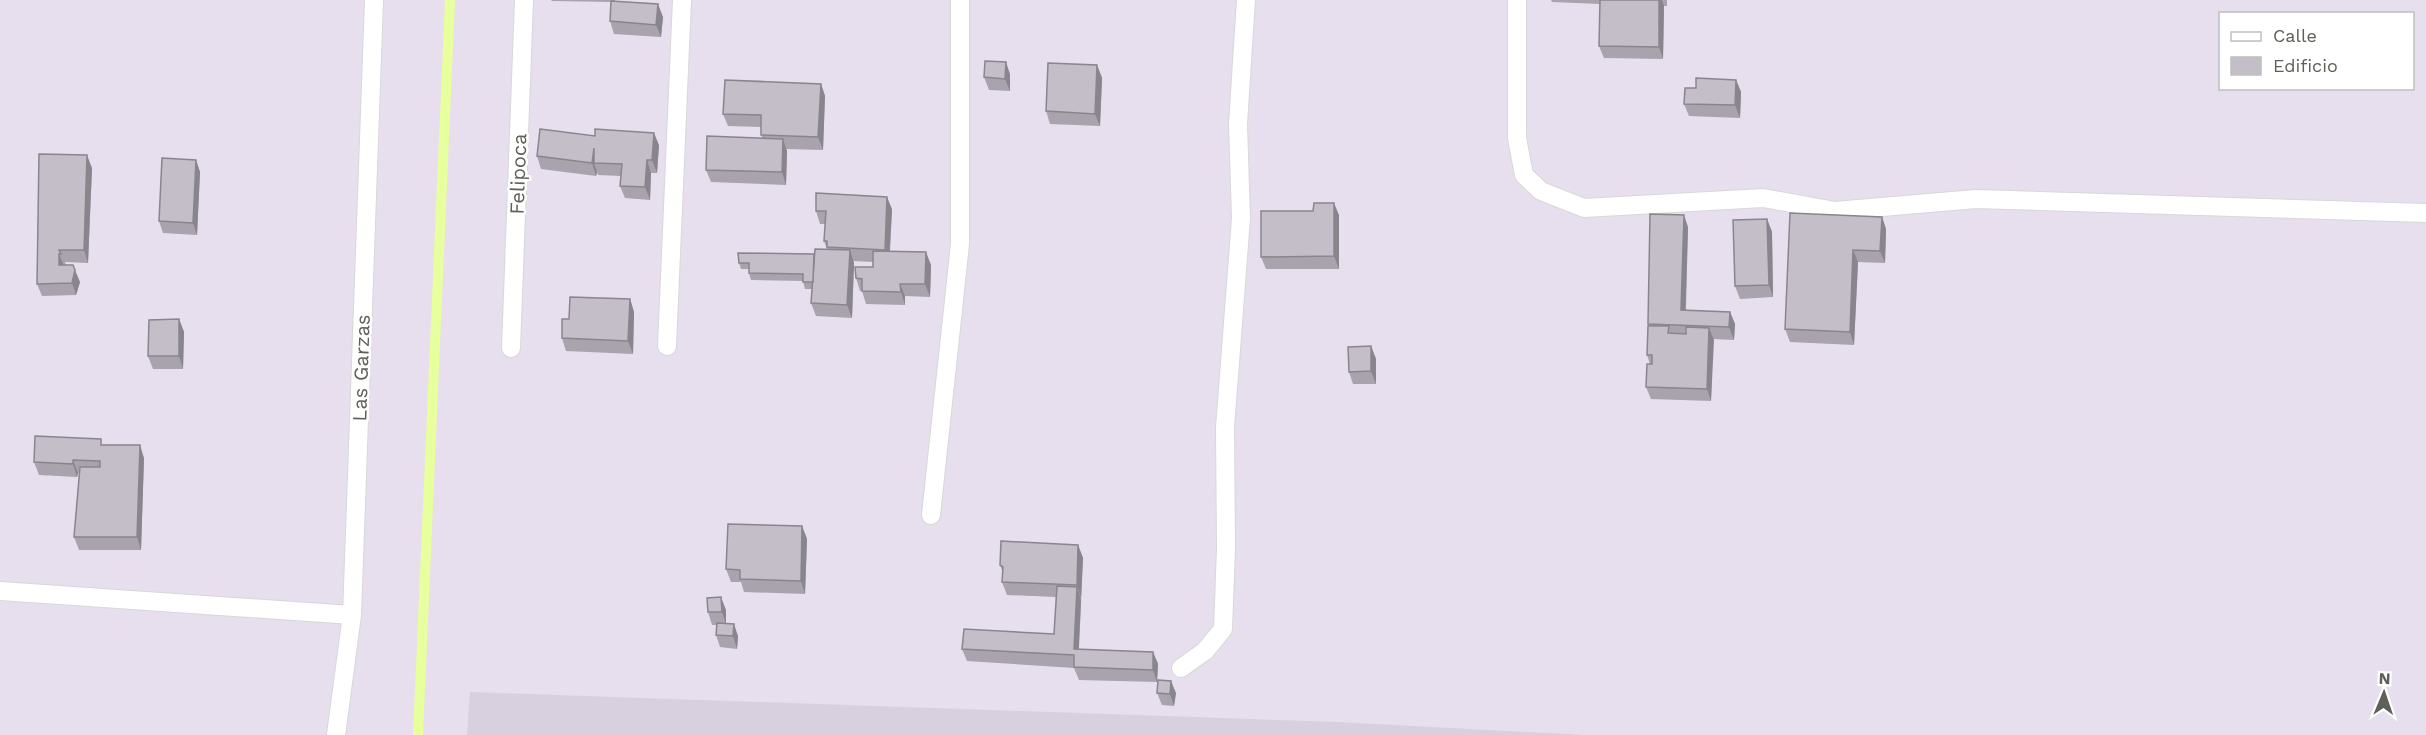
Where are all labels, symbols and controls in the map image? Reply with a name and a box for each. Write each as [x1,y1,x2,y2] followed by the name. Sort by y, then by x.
[2219,12,2414,90] legend
[2273,25,2317,46] text: Calle
[2273,55,2338,76] text: Edificio
[505,133,531,215] street label: Felipoca
[347,314,375,422] street label: Las Garzas
[2354,663,2414,723] north arrow
[2378,669,2391,688] text: N

